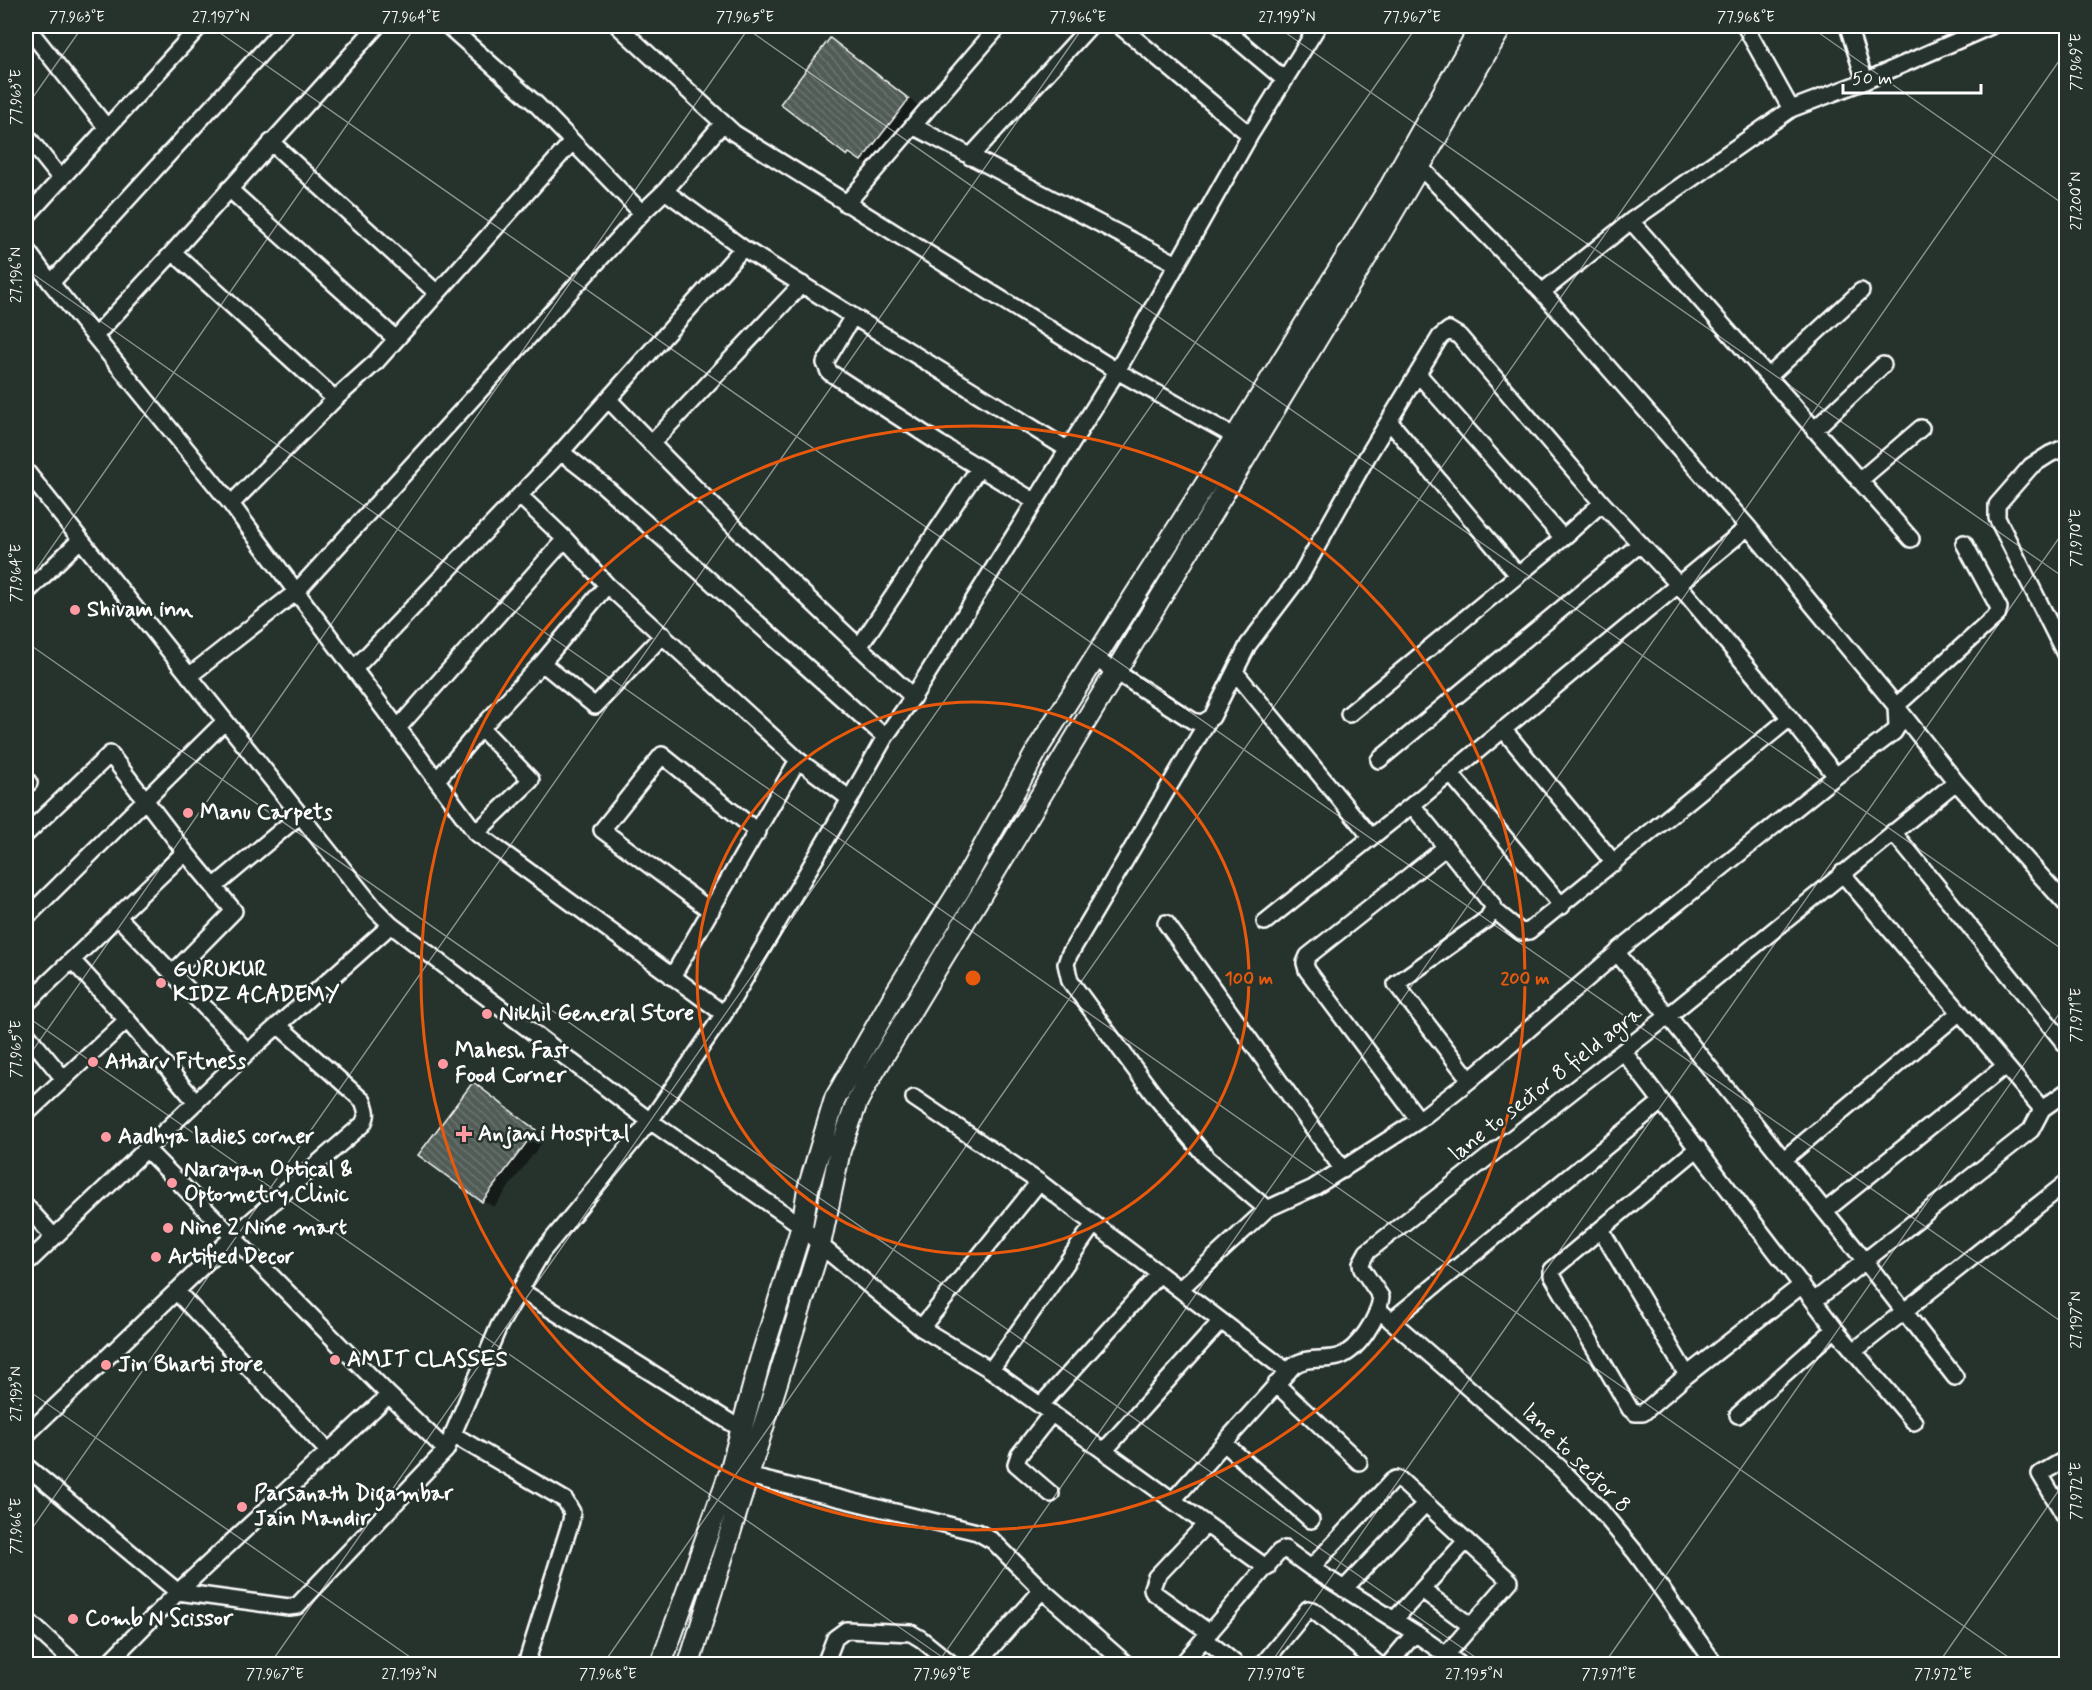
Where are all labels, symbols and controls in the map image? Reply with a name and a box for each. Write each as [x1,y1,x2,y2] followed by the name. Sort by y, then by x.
[49,8,105,28] text: 77.963°E
[192,8,250,28] text: 27.197°N
[382,8,440,28] text: 77.964°E
[716,8,774,28] text: 77.965°E
[1050,8,1107,28] text: 77.966°E
[1258,8,1316,28] text: 27.199°N
[1383,8,1441,28] text: 77.967°E
[1717,8,1775,28] text: 77.968°E
[2067,33,2087,91] text: 77.969°E
[1843,57,1981,95] scale bar
[1852,67,1892,91] text: 50 m
[7,69,27,125] text: 77.963°E
[2067,172,2087,230] text: 27.200°N
[7,247,27,303] text: 27.196°N
[2067,509,2087,567] text: 77.970°E
[7,544,27,602] text: 77.964°E
[87,596,194,624] place label: Shivam inn
[68,603,82,617] marker: Shivam inn
[200,799,333,827] place label: Manu Carpets
[181,806,195,820] marker: Manu Carpets
[173,956,339,1009] place label: GURUKUR KIDZ ACADEMY
[1225,967,1273,991] text: 100 m
[1500,967,1550,991] text: 200 m
[963,968,983,988] centre of rings
[154,976,168,990] marker: GURUKUR KIDZ ACADEMY
[2067,987,2087,1042] text: 77.971°E
[499,1000,694,1028] place label: Nikhil General Store
[1444,1000,1650,1170] street label: lane to sector 8 field agra
[480,1007,494,1021] marker: Nikhil General Store
[7,1020,27,1078] text: 77.965°E
[455,1037,569,1090] place label: Mahesh Fast Food Corner
[105,1048,246,1076] place label: Atharv Fitness
[86,1055,100,1069] marker: Atharv Fitness
[436,1057,450,1071] marker: Mahesh Fast Food Corner
[478,1120,630,1149] place label: Anjani Hospital
[118,1123,315,1151] place label: Aadhya ladies corner
[455,1125,473,1143] marker: Anjani Hospital
[99,1130,113,1144] marker: Aadhya ladies corner
[184,1156,353,1209] place label: Narayan Optical & Optometry Clinic
[165,1176,179,1190] marker: Narayan Optical & Optometry Clinic
[180,1214,347,1242] place label: Nine 2 Nine mart
[161,1221,175,1235] marker: Nine 2 Nine mart
[168,1243,295,1271] place label: Artified Decor
[149,1250,163,1264] marker: Artified Decor
[2067,1291,2087,1349] text: 27.197°N
[347,1346,508,1374] place label: AMIT CLASSES
[118,1351,263,1379] place label: Jin Bharti store
[328,1353,342,1367] marker: AMIT CLASSES
[99,1358,113,1372] marker: Jin Bharti store
[7,1366,27,1422] text: 27.193°N
[1516,1399,1636,1519] street label: lane to sector 8
[2067,1462,2087,1520] text: 77.972°E
[254,1480,454,1533] place label: Parsanath Digambar Jain Mandir
[7,1497,27,1554] text: 77.966°E
[235,1500,249,1514] marker: Parsanath Digambar Jain Mandir
[85,1605,234,1633] place label: Comb N Scissor
[66,1612,80,1626] marker: Comb N Scissor
[246,1665,304,1685] text: 77.967°E
[381,1665,437,1685] text: 27.193°N
[579,1665,637,1685] text: 77.968°E
[913,1665,971,1685] text: 77.969°E
[1247,1665,1305,1685] text: 77.970°E
[1445,1665,1503,1685] text: 27.195°N
[1582,1665,1637,1685] text: 77.971°E
[1914,1665,1972,1685] text: 77.972°E

